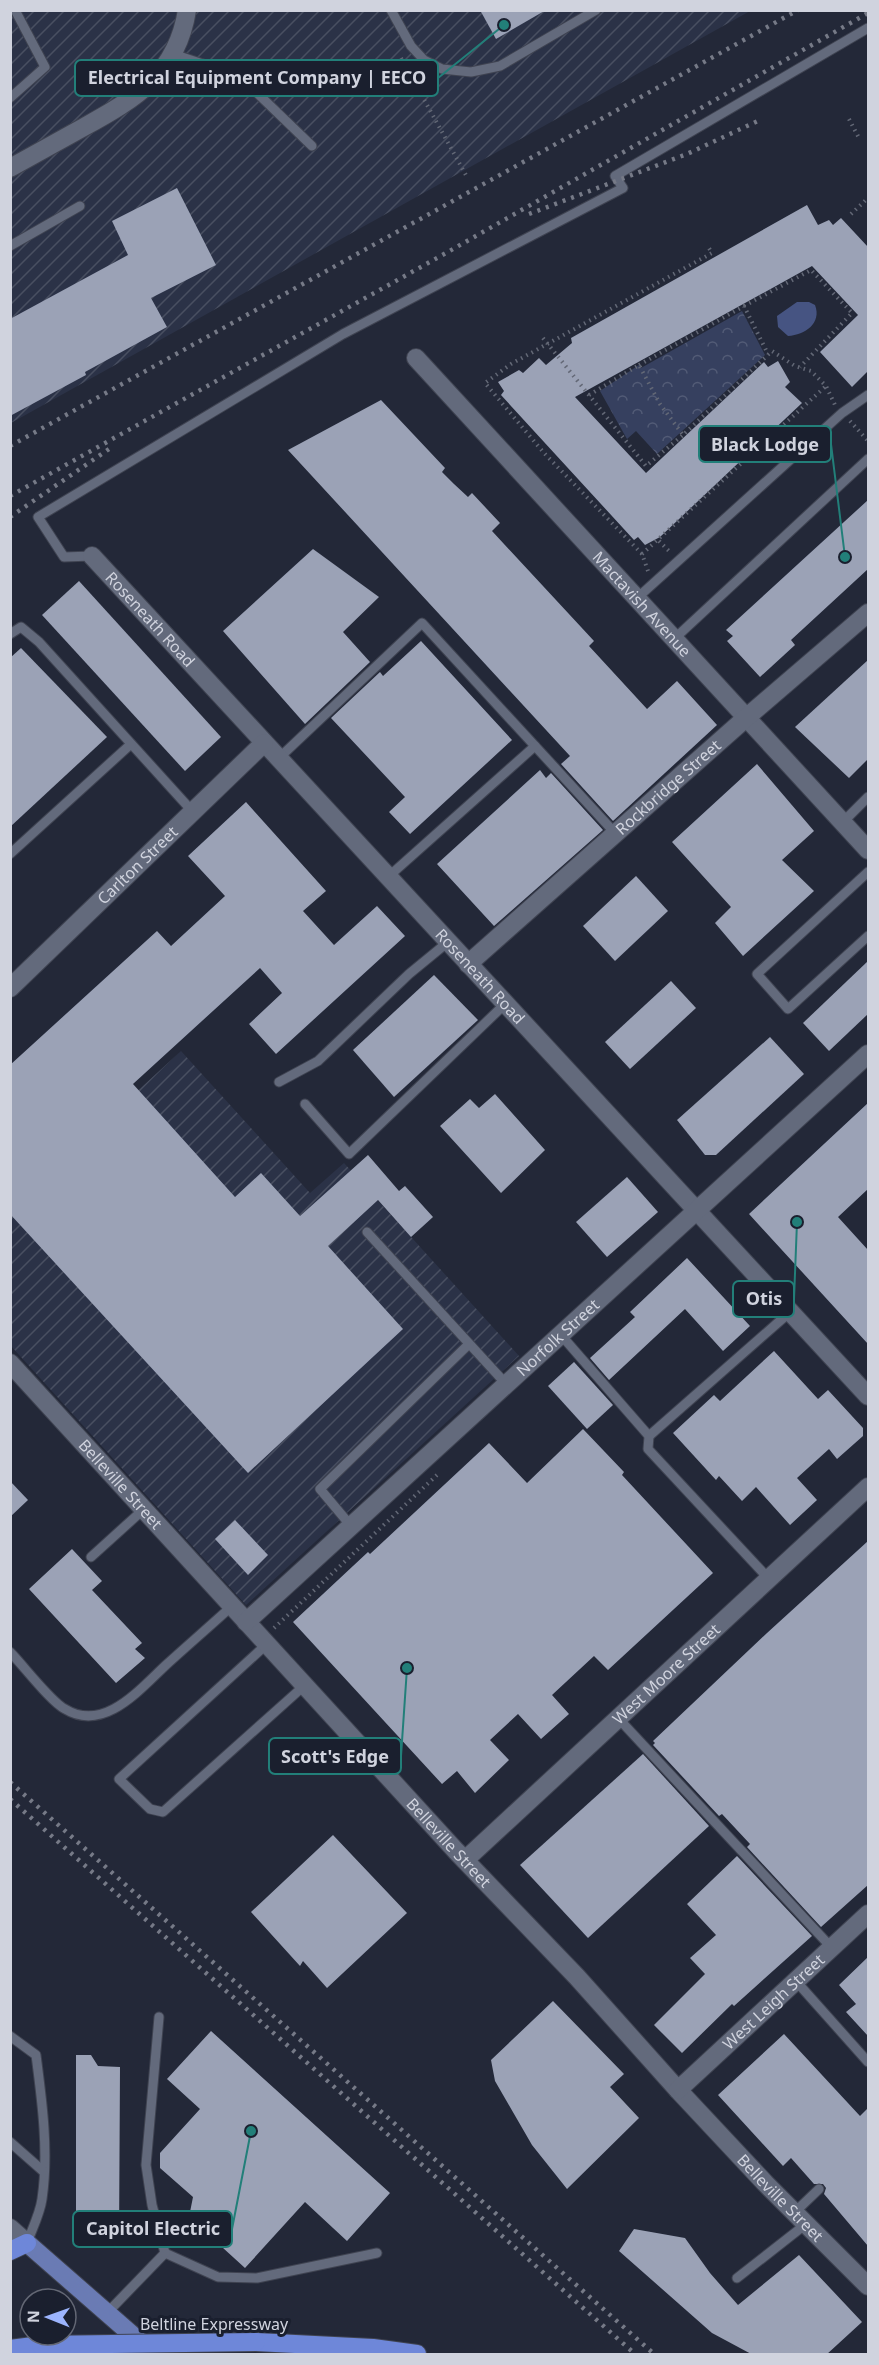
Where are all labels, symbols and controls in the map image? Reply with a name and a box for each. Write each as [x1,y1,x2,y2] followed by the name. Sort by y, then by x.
[75,60,438,96] callout: Electrical Equipment Company | EECO
[88,65,426,89] text: Electrical Equipment Company | EECO
[699,426,831,462] callout: Black Lodge
[711,432,819,456] text: Black Lodge
[588,546,696,662] street label: Mactavish Avenue
[101,567,200,672] street label: Roseneath Road
[610,734,726,840] street label: Rockbridge Street
[92,821,183,909] street label: Carlton Street
[430,924,530,1029] street label: Roseneath Road
[733,1281,794,1317] callout: Otis
[746,1286,782,1310] text: Otis
[511,1294,604,1381] street label: Norfolk Street
[74,1434,168,1534] street label: Belleville Street
[607,1618,725,1729] street label: West Moore Street
[269,1738,401,1774] callout: Scott's Edge
[281,1744,389,1768] text: Scott's Edge
[402,1793,496,1892] street label: Belleville Street
[718,1949,829,2054] street label: West Leigh Street
[732,2149,829,2247] street label: Belleville Street
[73,2211,232,2247] callout: Capitol Electric
[86,2216,220,2240] text: Capitol Electric
[18,2287,78,2347] north arrow
[22,2310,44,2323] text: N
[140,2313,289,2335] street label: Beltline Expressway

